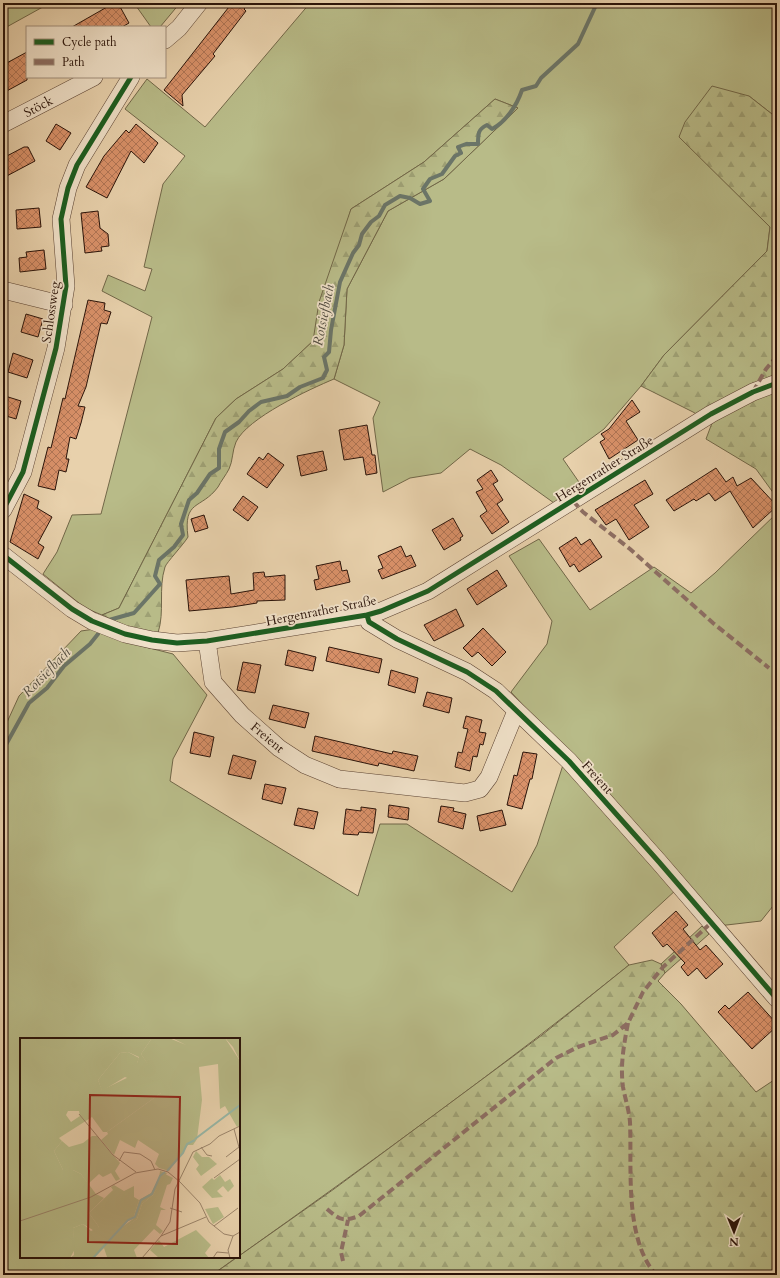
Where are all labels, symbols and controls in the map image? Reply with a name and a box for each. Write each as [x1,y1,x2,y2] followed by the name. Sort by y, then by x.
[26,26,166,78] legend
[62,34,117,50] text: Cycle path
[62,54,85,70] text: Path
[21,92,56,122] street label: Stöck
[38,279,64,344] street label: Schlossweg
[308,283,339,347] water label: Rotsiefbach
[552,431,657,506] street label: Hergenrather Straße
[264,591,378,631] street label: Hergenrather Straße
[18,643,75,701] water label: Rotsiefbach
[247,718,288,757] street label: Freient
[577,757,617,798] street label: Freient
[20,1038,240,1258] inset map
[714,1212,754,1252] north arrow
[729,1234,739,1249] text: N

